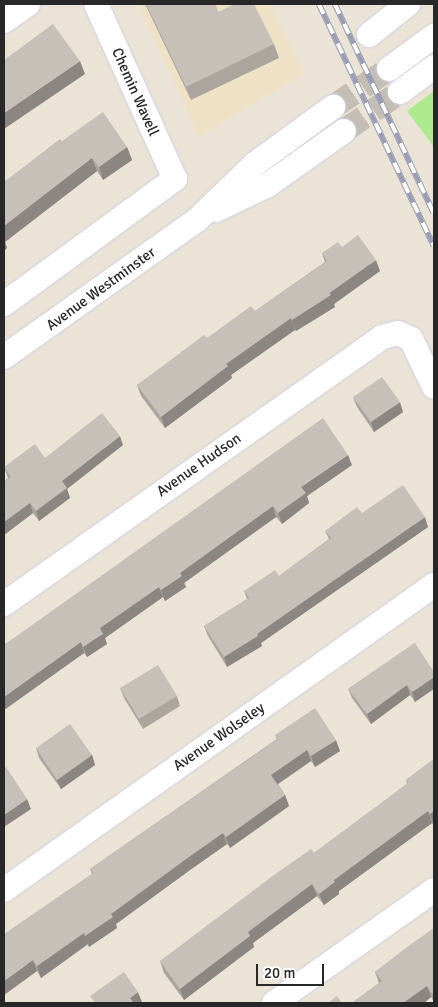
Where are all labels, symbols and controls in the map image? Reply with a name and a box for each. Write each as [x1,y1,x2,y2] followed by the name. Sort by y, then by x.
[108,45,162,139] street label: Chemin Wavell
[43,243,159,335] street label: Avenue Westminster
[153,429,245,501] street label: Avenue Hudson
[170,699,268,775] street label: Avenue Wolseley
[258,954,326,986] scale bar
[264,964,295,982] text: 20 m

